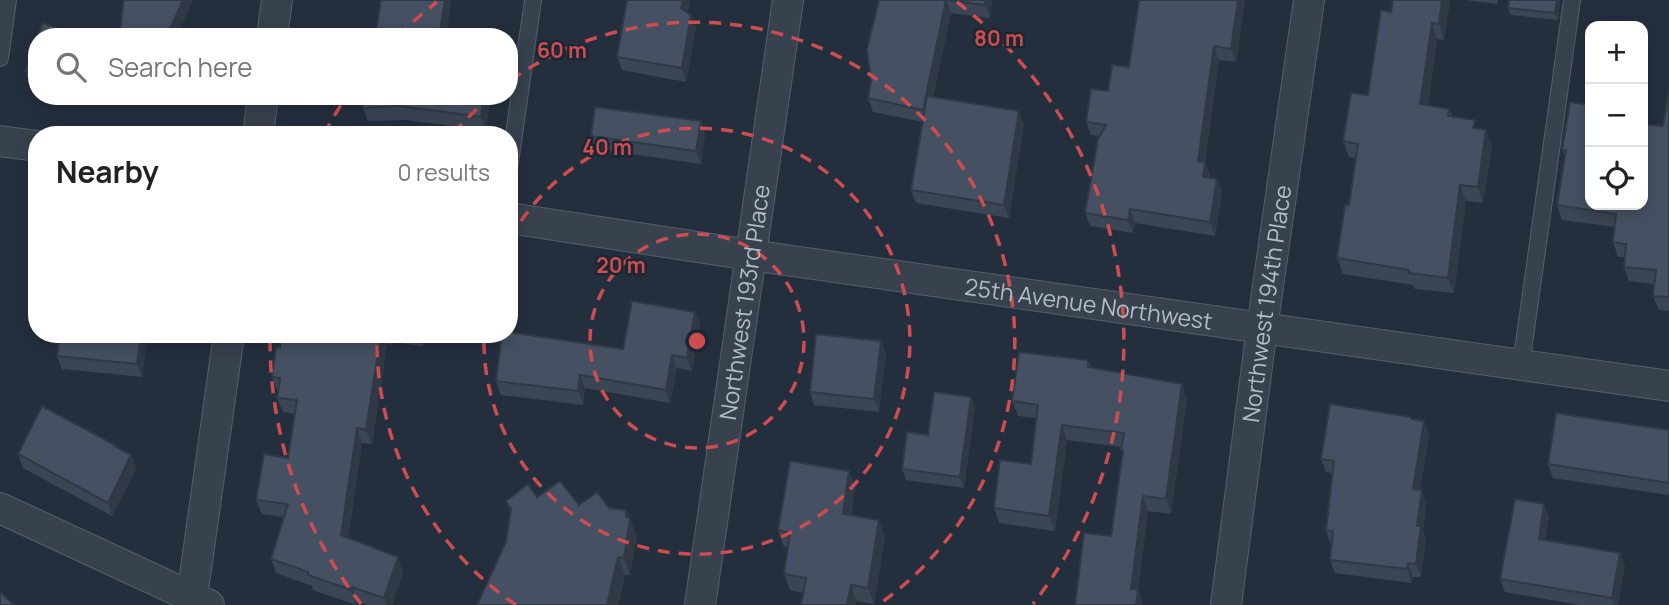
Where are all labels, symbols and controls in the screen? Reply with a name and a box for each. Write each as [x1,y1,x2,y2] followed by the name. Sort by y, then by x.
[1585,21,1648,210] map controls
[1585,21,1648,84] button: +
[974,24,1024,52] text: 80 m
[28,28,518,105] search box
[537,36,587,64] text: 60 m
[52,48,90,86] icon: search
[108,49,253,85] text: Search here
[1585,84,1648,147] button: −
[582,133,632,161] text: 40 m
[1585,147,1648,210] button: locate
[56,151,159,192] text: Nearby
[397,156,490,188] text: 0 results
[711,182,777,422] street label: Northwest 193rd Place
[1234,183,1298,424] street label: Northwest 194th Place
[596,251,646,279] text: 20 m
[963,270,1215,337] street label: 25th Avenue Northwest
[685,329,709,353] centre of rings

